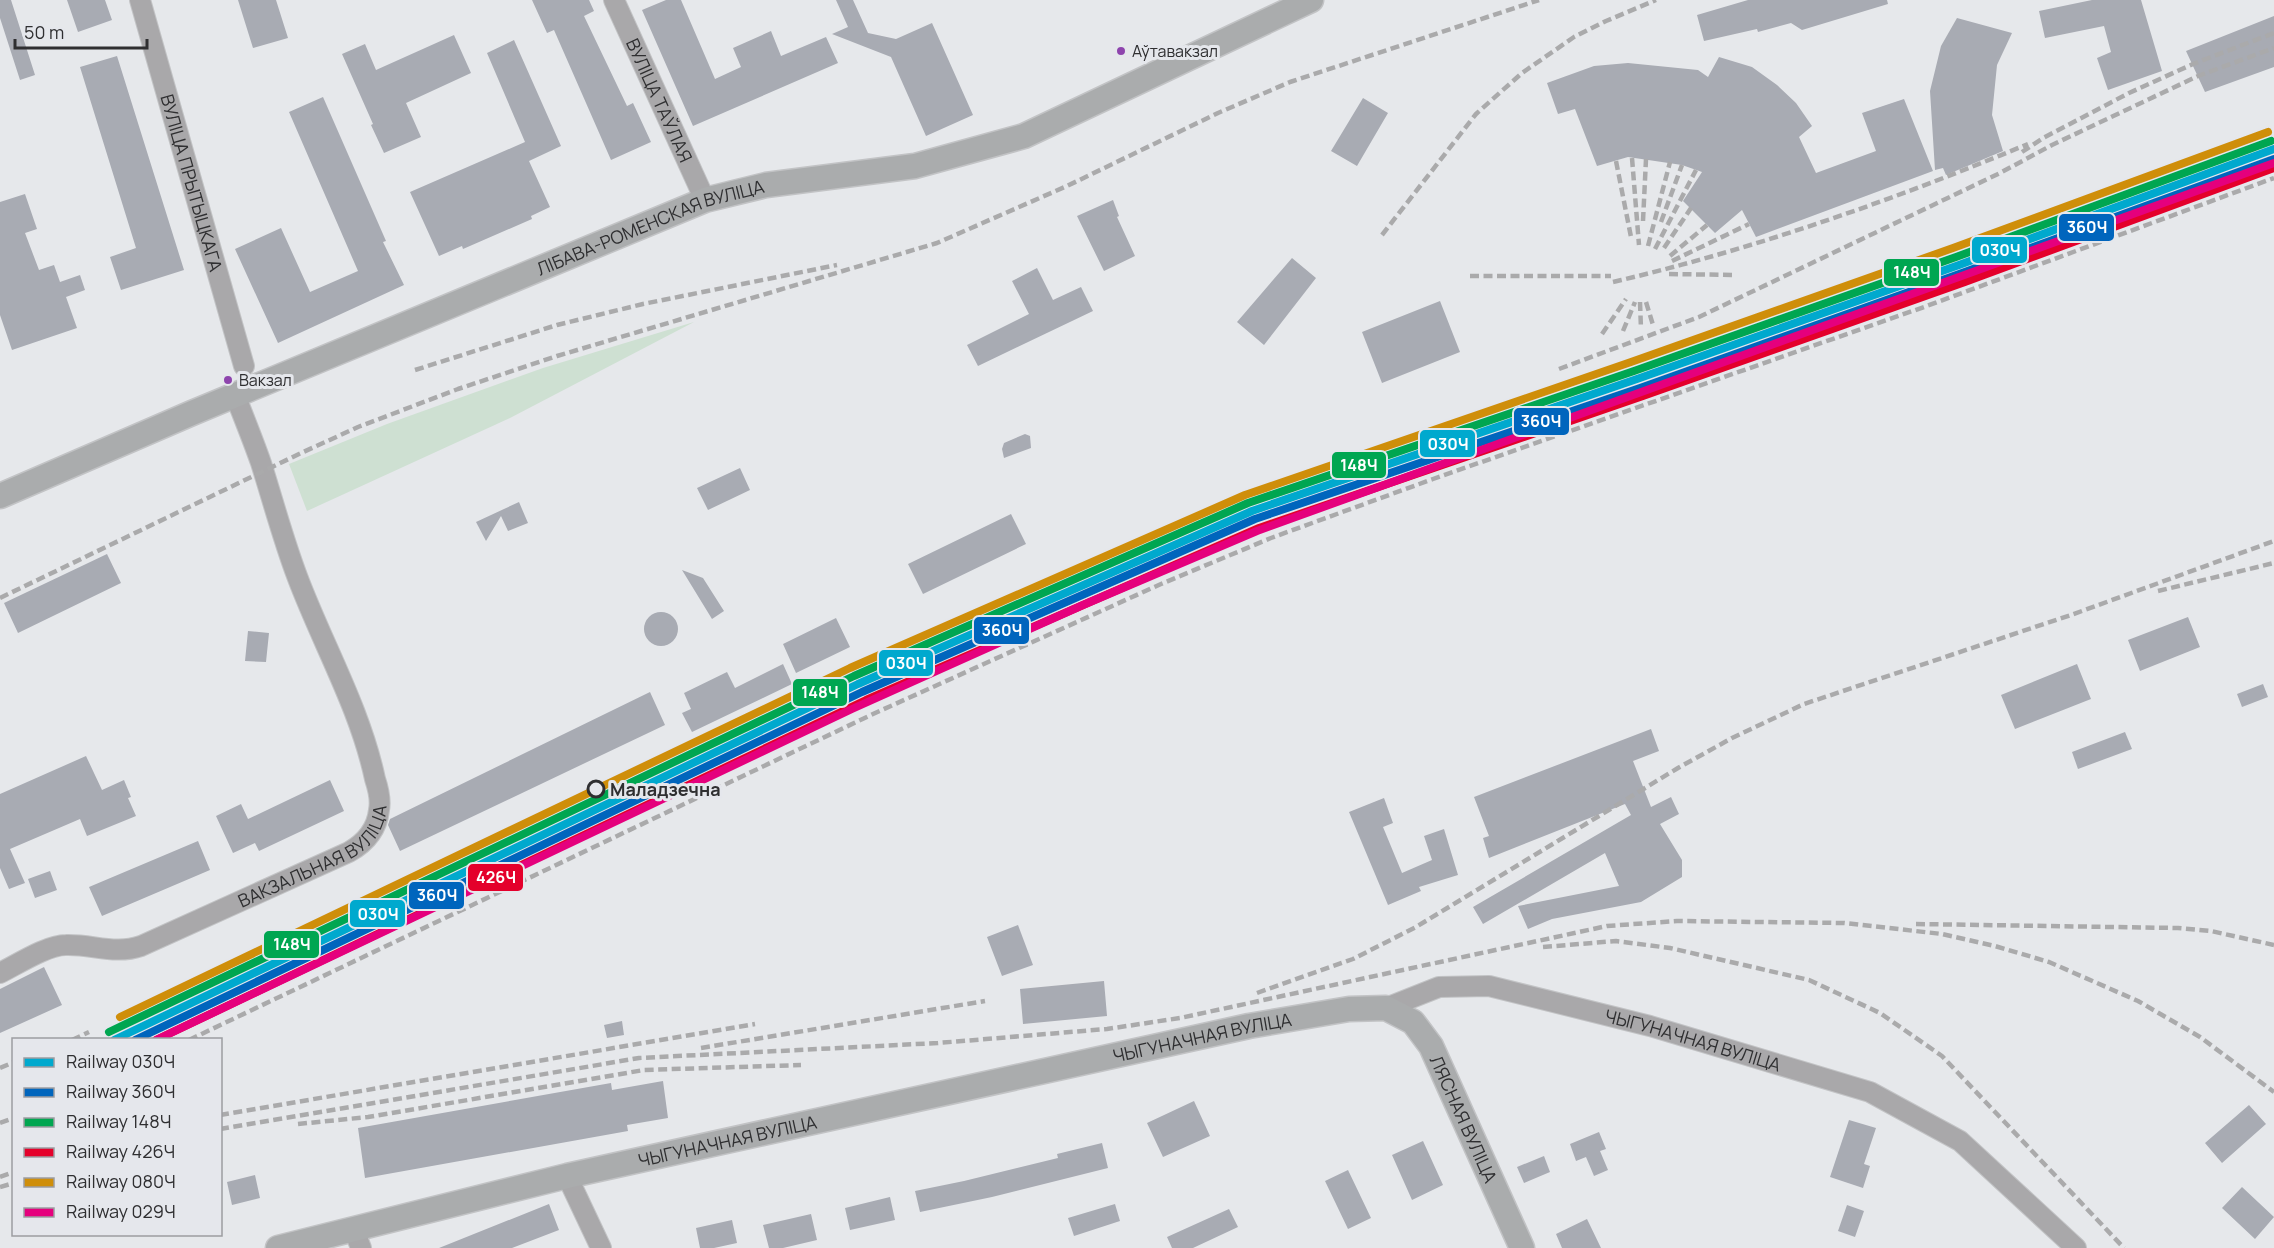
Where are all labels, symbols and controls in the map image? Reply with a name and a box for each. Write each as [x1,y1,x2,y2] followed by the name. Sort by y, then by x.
[15,12,147,50] scale bar
[24,20,64,44] text: 50 m
[621,34,698,166] street label: ВУЛІЦА ТАЎЛАЯ
[1132,40,1218,62] place label: Аўтавакзал
[1115,45,1127,57] marker: Аўтавакзал
[155,91,229,275] street label: ВУЛІЦА ПРЫТЫЦКАГА
[533,174,767,281] street label: ЛІБАВА-РОМЕНСКАЯ ВУЛІЦА
[2058,213,2115,242] line badge: 360Ч
[2067,216,2107,238] text: 360Ч
[1971,236,2028,264] line badge: 030Ч
[1979,239,2021,261] text: 030Ч
[1883,258,1940,287] line badge: 148Ч
[1893,261,1931,283] text: 148Ч
[239,369,292,391] place label: Вакзал
[222,374,234,386] marker: Вакзал
[1513,407,1570,436] line badge: 360Ч
[1521,410,1561,432] text: 360Ч
[1419,429,1476,458] line badge: 030Ч
[1427,433,1469,455] text: 030Ч
[1331,451,1387,479] line badge: 148Ч
[1340,454,1378,476] text: 148Ч
[973,616,1030,645] line badge: 360Ч
[982,619,1022,641] text: 360Ч
[878,649,934,677] line badge: 030Ч
[885,652,927,674] text: 030Ч
[792,678,848,707] line badge: 148Ч
[801,681,839,703] text: 148Ч
[610,777,721,801] place label: Маладзечна
[587,780,605,798] marker: Маладзечна
[234,803,392,913] street label: ВАКЗАЛЬНАЯ ВУЛІЦА
[467,863,524,892] line badge: 426Ч
[476,866,516,888] text: 426Ч
[408,881,465,910] line badge: 360Ч
[417,884,457,906] text: 360Ч
[349,899,406,928] line badge: 030Ч
[357,903,399,925] text: 030Ч
[263,930,320,959] line badge: 148Ч
[273,933,311,955] text: 148Ч
[1602,1003,1784,1077] street label: ЧЫГУНАЧНАЯ ВУЛІЦА
[1110,1007,1294,1068] street label: ЧЫГУНАЧНАЯ ВУЛІЦА
[12,1038,222,1236] legend
[66,1049,175,1073] text: Railway 030Ч
[1425,1052,1503,1187] street label: ЛЯСНАЯ ВУЛІЦА
[66,1079,175,1103] text: Railway 360Ч
[66,1109,171,1133] text: Railway 148Ч
[636,1109,819,1172] street label: ЧЫГУНАЧНАЯ ВУЛІЦА
[66,1139,175,1163] text: Railway 426Ч
[66,1169,176,1193] text: Railway 080Ч
[66,1199,176,1223] text: Railway 029Ч

